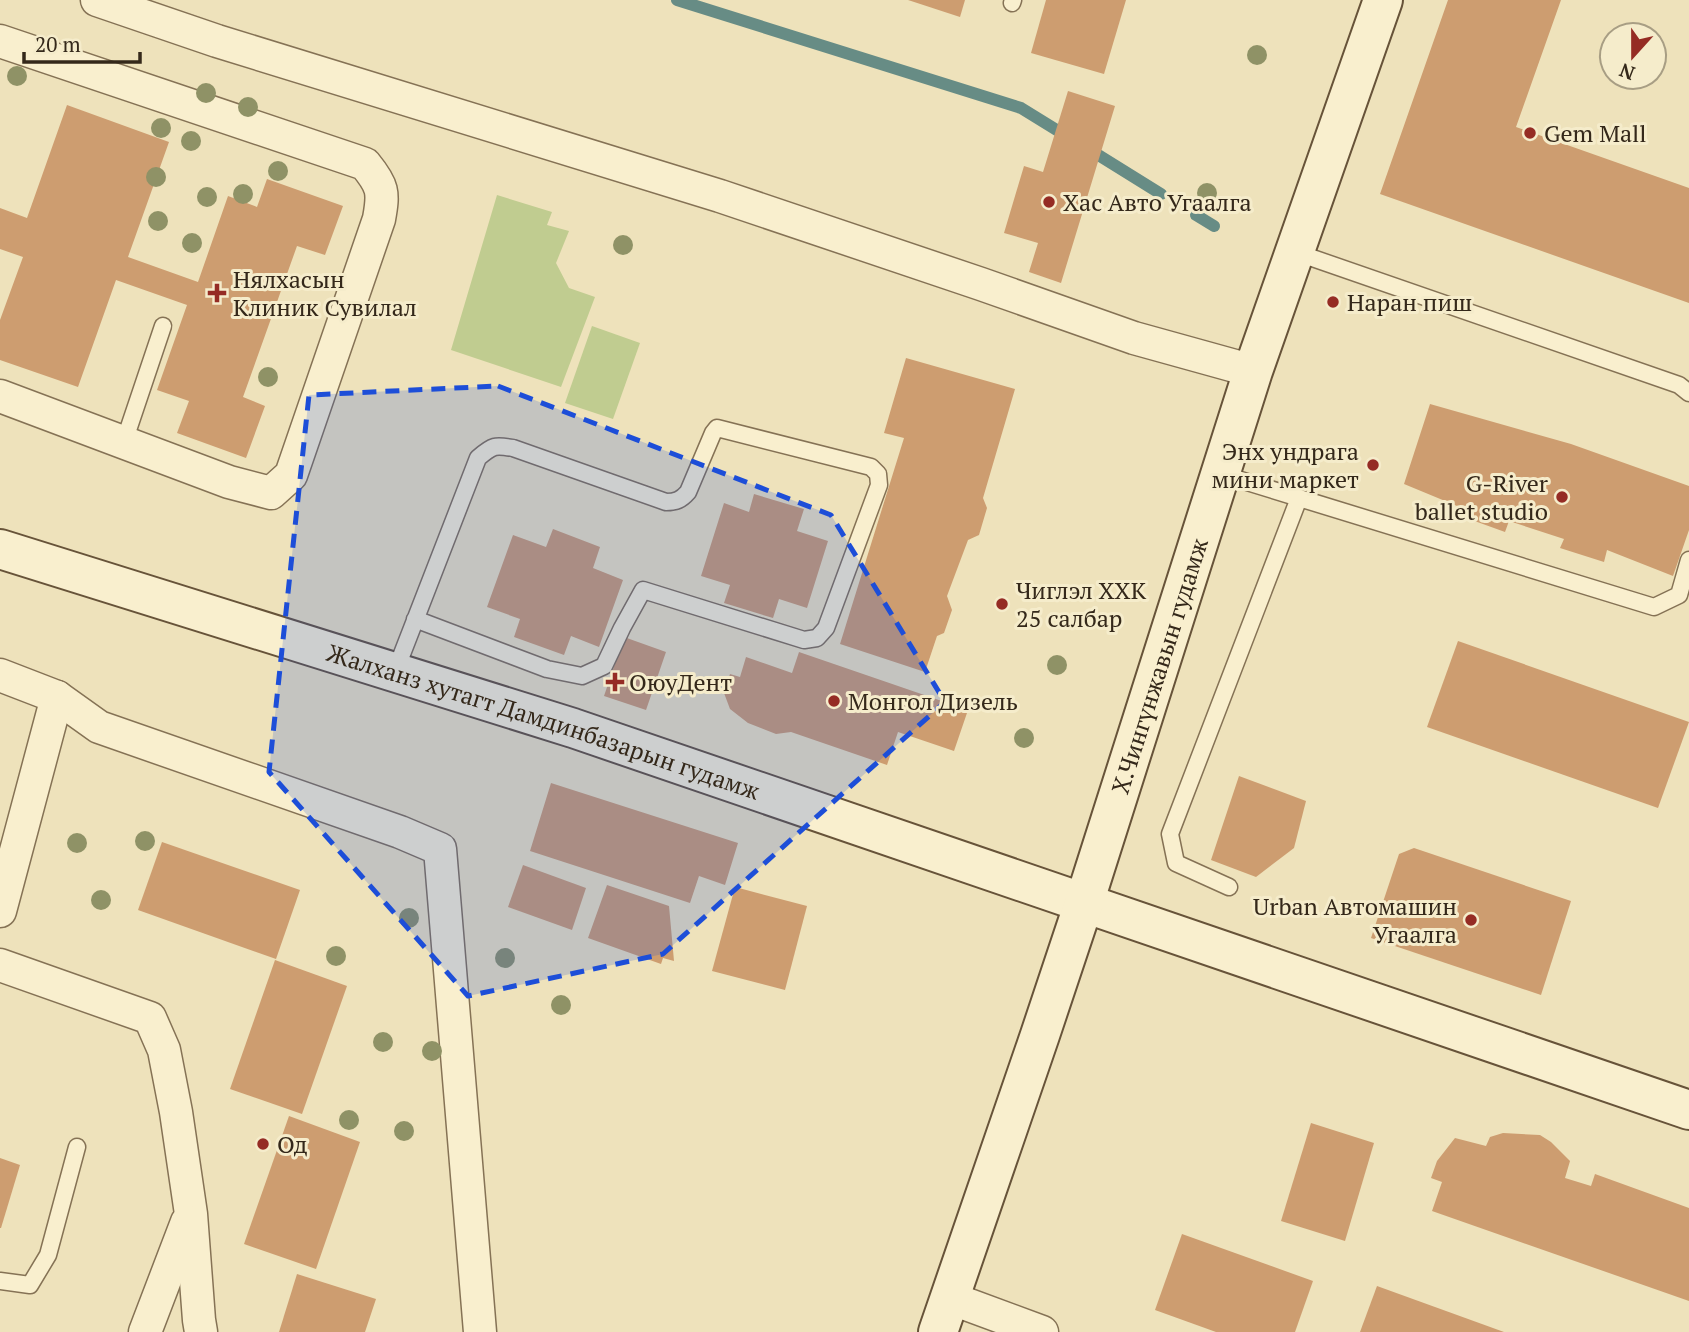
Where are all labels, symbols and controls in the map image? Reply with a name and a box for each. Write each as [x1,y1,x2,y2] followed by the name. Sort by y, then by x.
[24,21,140,65] scale bar
[1598,21,1668,91] north arrow
[35,30,81,58] text: 20 m
[1615,58,1638,87] text: N
[1544,117,1647,149] place label: Gem Mall
[1522,125,1538,141] marker: Gem Mall
[1063,186,1252,218] place label: Хас Авто Угаалга
[1041,194,1057,210] marker: Хас Авто Угаалга
[233,263,417,323] place label: Нялхасын Клиник Сувилал
[207,283,227,303] marker: Нялхасын Клиник Сувилал
[1347,286,1472,318] place label: Наран пиш
[1325,294,1341,310] marker: Наран пиш
[1211,435,1359,495] place label: Энх ундрага мини маркет
[1365,457,1381,473] marker: Энх ундрага мини маркет
[1415,467,1549,527] place label: G-River ballet studio
[1554,489,1570,505] marker: G-River ballet studio
[1104,534,1215,798] street label: Х.Чингүнжавын гудамж
[1016,574,1147,634] place label: Чиглэл ХХК 25 салбар
[994,596,1010,612] marker: Чиглэл ХХК 25 салбар
[323,636,765,807] street label: Жалханз хутагт Дамдинбазарын гудамж
[629,666,732,698] place label: ОюуДент
[607,674,623,690] marker: ОюуДент
[848,685,1018,717] place label: Монгол Дизель
[826,693,842,709] marker: Монгол Дизель
[1253,890,1457,950] place label: Urban Автомашин Угаалга
[1463,912,1479,928] marker: Urban Автомашин Угаалга
[277,1128,308,1160] place label: Од
[255,1136,271,1152] marker: Од

